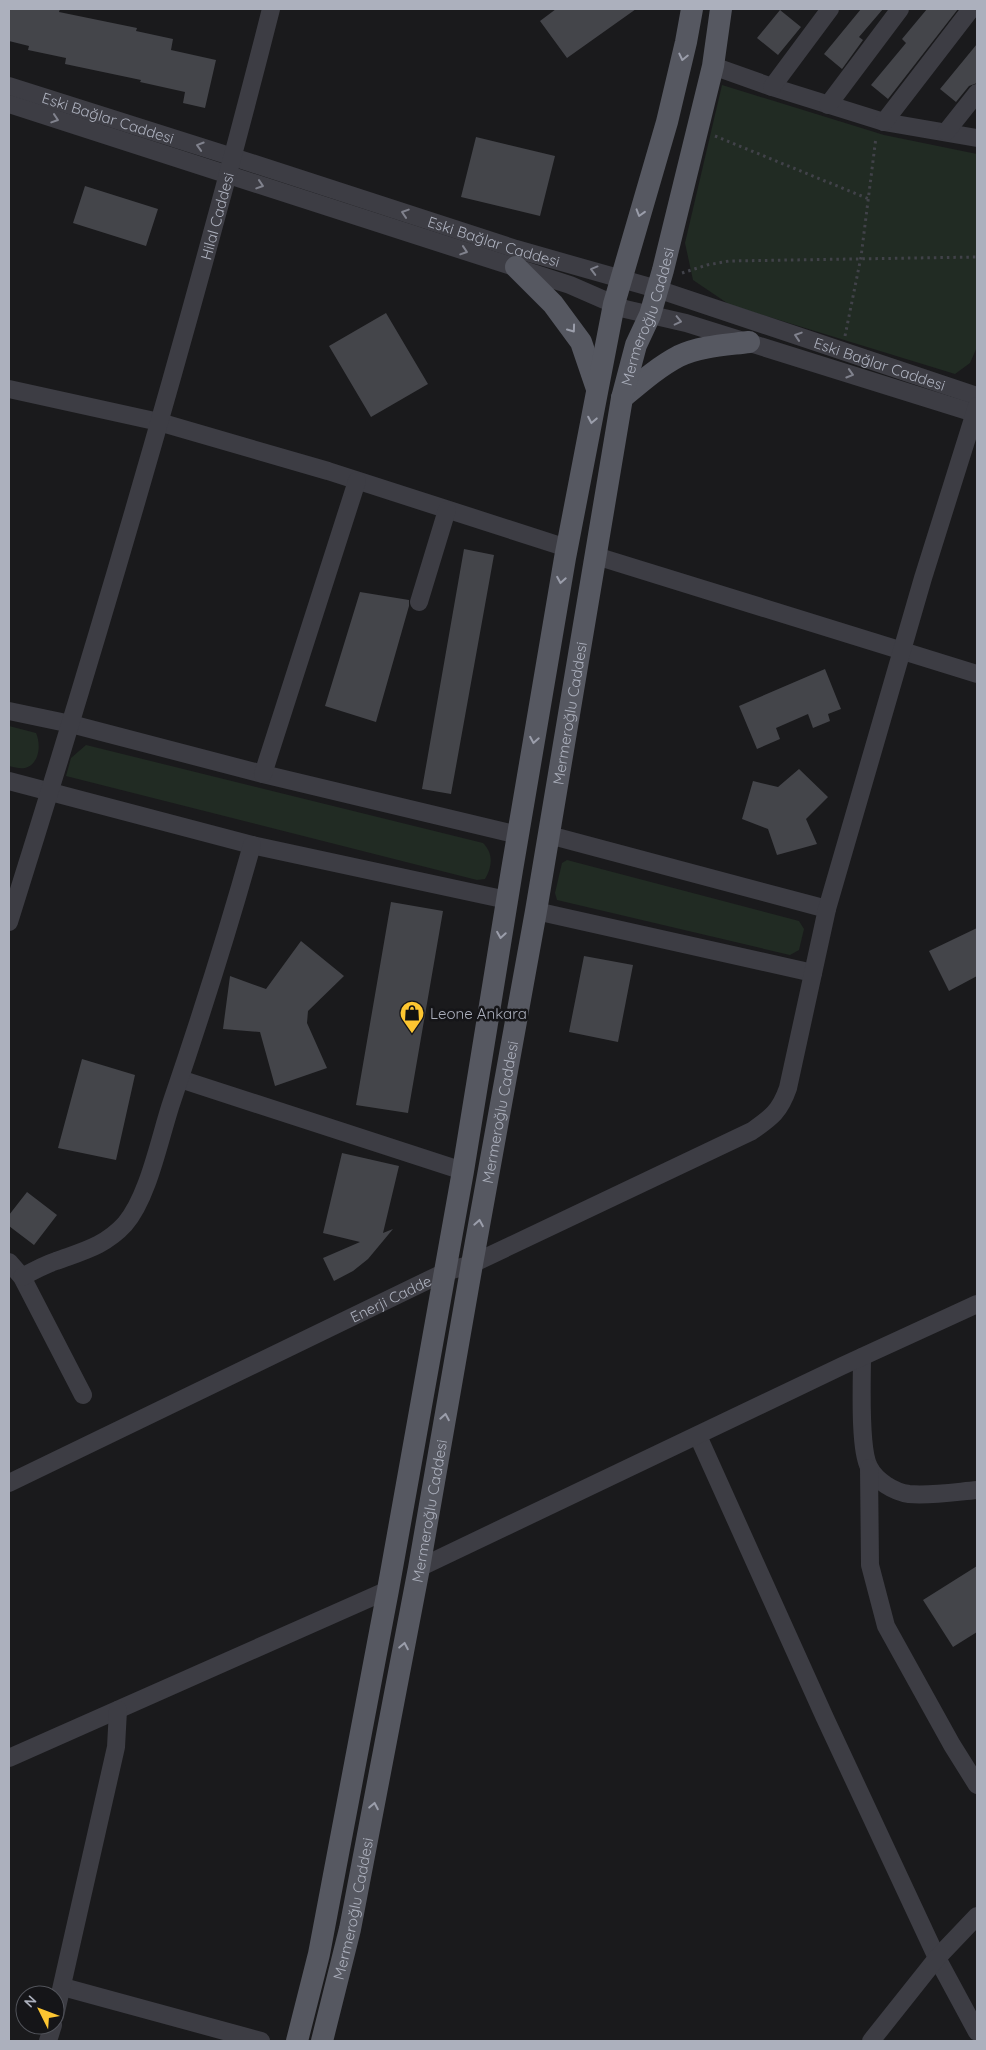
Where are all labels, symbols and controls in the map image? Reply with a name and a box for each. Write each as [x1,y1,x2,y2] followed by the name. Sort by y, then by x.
[678,52,689,61] one-way arrow
[40,88,177,147] street label: Eski Bağlar Caddesi
[51,114,59,124] one-way arrow
[197,142,205,152] one-way arrow
[196,170,238,262] street label: Hilal Caddesi
[255,179,264,189] one-way arrow
[401,208,409,218] one-way arrow
[636,209,646,217] one-way arrow
[425,211,562,270] street label: Eski Bağlar Caddesi
[616,245,678,388] street label: Mermeroğlu Caddesi
[460,246,468,256] one-way arrow
[589,265,598,276] one-way arrow
[674,315,683,326] one-way arrow
[566,323,575,333] one-way arrow
[794,332,803,342] one-way arrow
[812,333,948,394] street label: Eski Bağlar Caddesi
[845,369,854,379] one-way arrow
[587,416,597,425] one-way arrow
[557,576,567,584] one-way arrow
[548,640,591,786] street label: Mermeroğlu Caddesi
[529,736,539,745] one-way arrow
[496,931,507,939] one-way arrow
[399,1000,425,1034] shop icon: Leone Ankara
[430,1004,527,1023] place label: Leone Ankara
[477,1039,522,1185] street label: Mermeroğlu Caddesi
[474,1218,484,1227] one-way arrow
[347,1271,435,1326] street label: Enerji Cadde
[440,1413,450,1422] one-way arrow
[407,1438,451,1584] street label: Mermeroğlu Caddesi
[399,1642,409,1650] one-way arrow
[369,1801,379,1810] one-way arrow
[328,1836,377,1982] street label: Mermeroğlu Caddesi
[15,1985,65,2035] north arrow
[20,1991,40,2011] text: N

